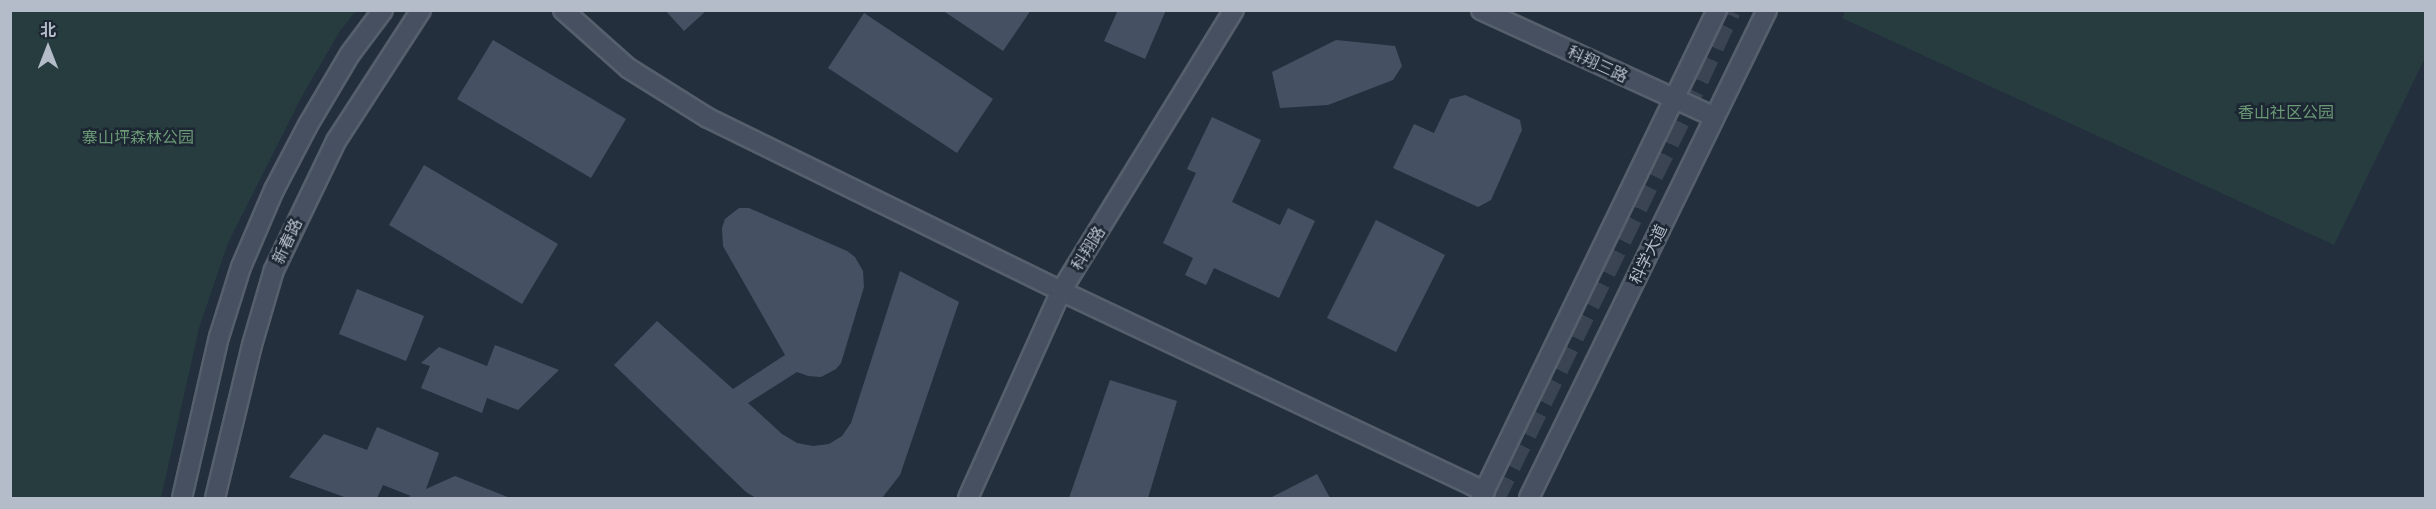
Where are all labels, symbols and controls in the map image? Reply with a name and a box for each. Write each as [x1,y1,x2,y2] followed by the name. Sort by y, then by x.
[18,18,78,78] north arrow
[40,21,56,39] text: 北
[1565,42,1631,86] street label: 科翔三路
[2238,102,2334,122] park label: 香山社区公园
[82,127,194,147] park label: 寨山坪森林公园
[268,215,306,267] street label: 新春路
[1625,221,1671,287] street label: 科学大道
[1067,223,1109,273] street label: 科翔路

